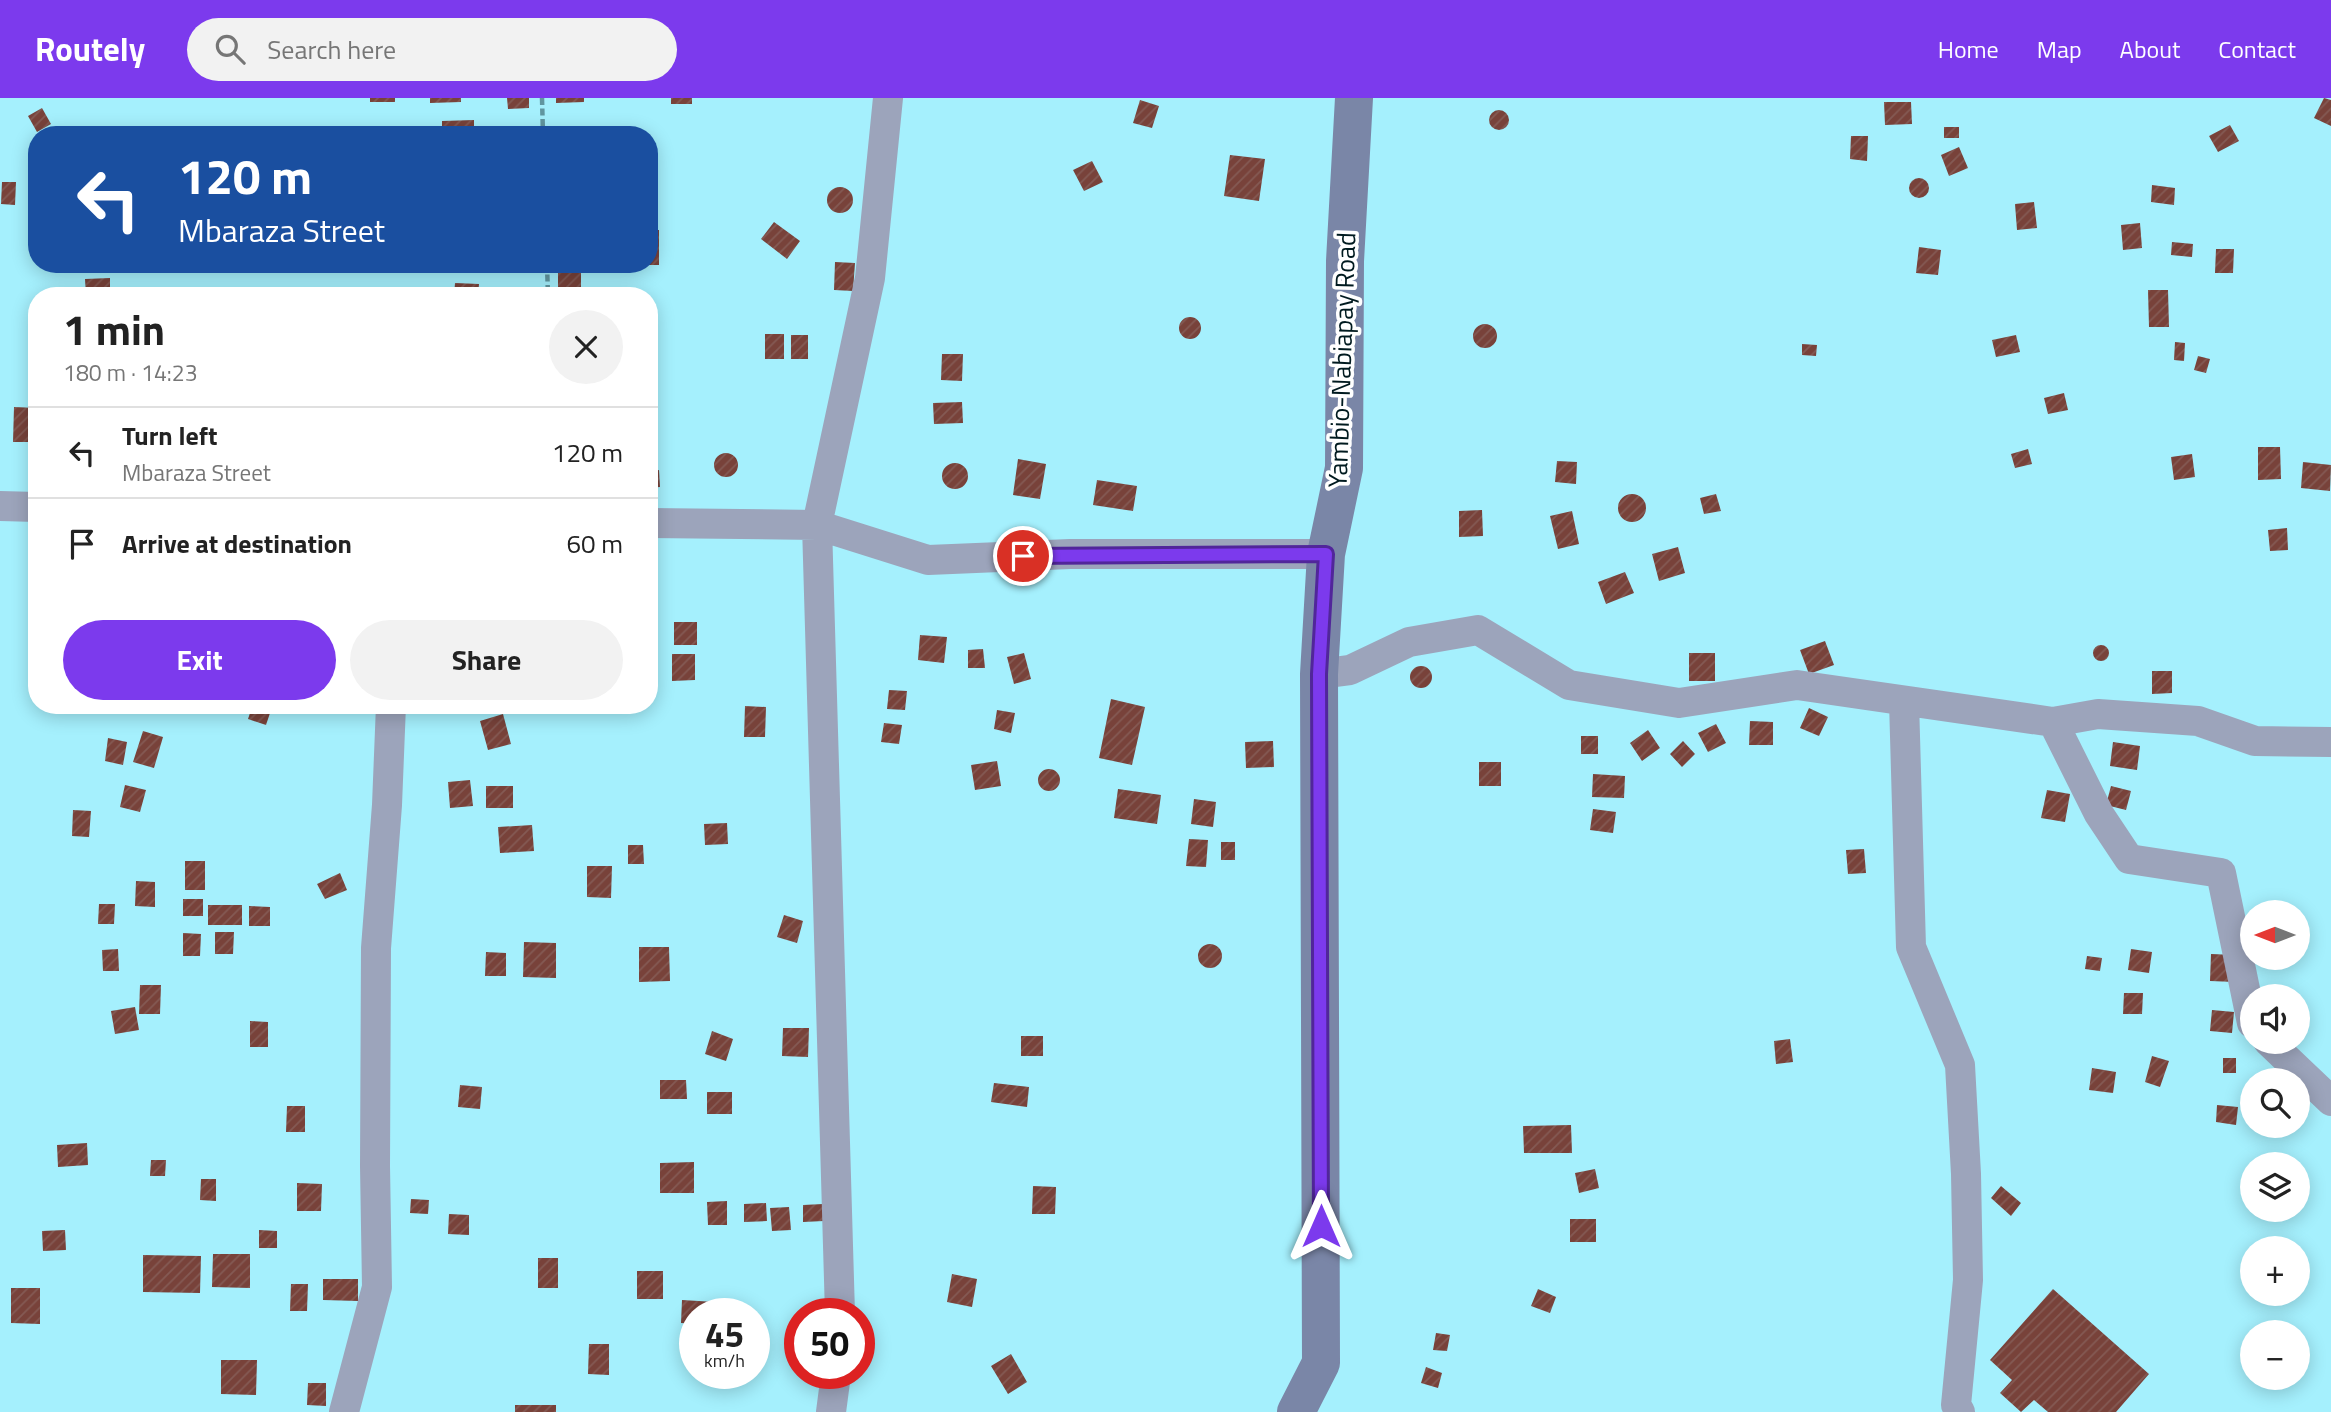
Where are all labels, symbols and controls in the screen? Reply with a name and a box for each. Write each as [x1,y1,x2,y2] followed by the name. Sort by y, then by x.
[187,18,677,81] search box
[35,24,145,74] text: Routely
[211,30,249,68] icon: search
[267,30,396,69] text: Search here
[1938,31,1999,67] text: Home
[2037,31,2082,67] text: Map
[2120,31,2180,67] text: About
[2218,31,2296,67] text: Contact
[178,138,312,213] text: 120 m
[63,154,154,245] icon: left
[178,206,385,254] text: Mbaraza Street
[1318,232,1365,488] street label: Yambio-Nabiapay Road
[63,297,165,361] text: 1 min
[549,310,623,384] button: close
[63,355,198,390] text: 180 m · 14:23
[122,416,217,455] text: Turn left
[552,433,623,472] text: 120 m
[63,434,101,472] icon: left
[122,455,271,490] text: Mbaraza Street
[122,524,352,563] text: Arrive at destination
[566,524,623,563] text: 60 m
[63,525,101,563] icon: arrive
[993,526,1053,586] pin
[1004,537,1042,575] icon: arrive
[63,620,336,700] button: Exit
[350,620,623,700] button: Share
[2240,900,2310,970] north arrow
[2240,900,2310,1390] map controls
[2240,984,2310,1054] button: sound
[2240,1068,2310,1138] button: search
[2240,1152,2310,1222] button: layers
[1284,1189,1358,1263] position arrow
[2240,1236,2310,1306] button: +
[784,1298,875,1389] speed limit sign: 50
[705,1307,744,1361] text: 45
[2240,1320,2310,1390] button: −
[704,1347,745,1374] text: km/h

